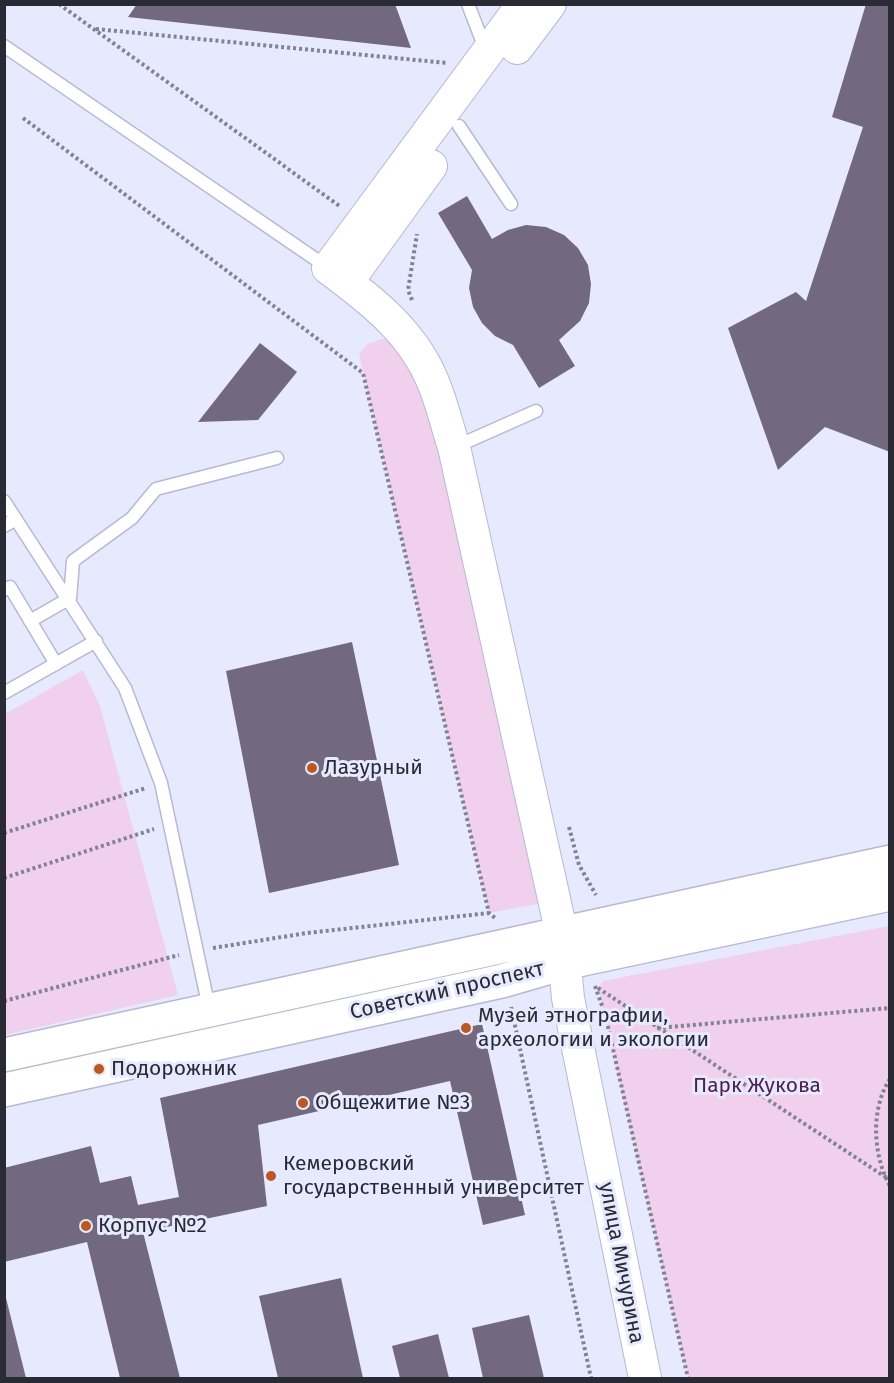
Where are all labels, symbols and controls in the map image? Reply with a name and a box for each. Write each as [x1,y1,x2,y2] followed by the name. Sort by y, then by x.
[324,755,423,781] place label: Лазурный
[305,761,319,775] marker: Лазурный
[348,956,546,1026] street label: Советский проспект
[478,1003,709,1053] place label: Музей этнографии, археологии и экологии
[459,1021,473,1035] marker: Музей этнографии, археологии и экологии
[111,1056,237,1082] place label: Подорожник
[92,1062,106,1076] marker: Подорожник
[693,1073,821,1099] park label: Парк Жукова
[315,1090,470,1116] place label: Общежитие №3
[296,1096,310,1110] marker: Общежитие №3
[283,1151,584,1201] place label: Кемеровский государственный университет
[264,1169,278,1183] marker: Кемеровский государственный университет
[593,1180,649,1346] street label: улица Мичурина
[98,1213,207,1239] place label: Корпус №2
[79,1219,93,1233] marker: Корпус №2

